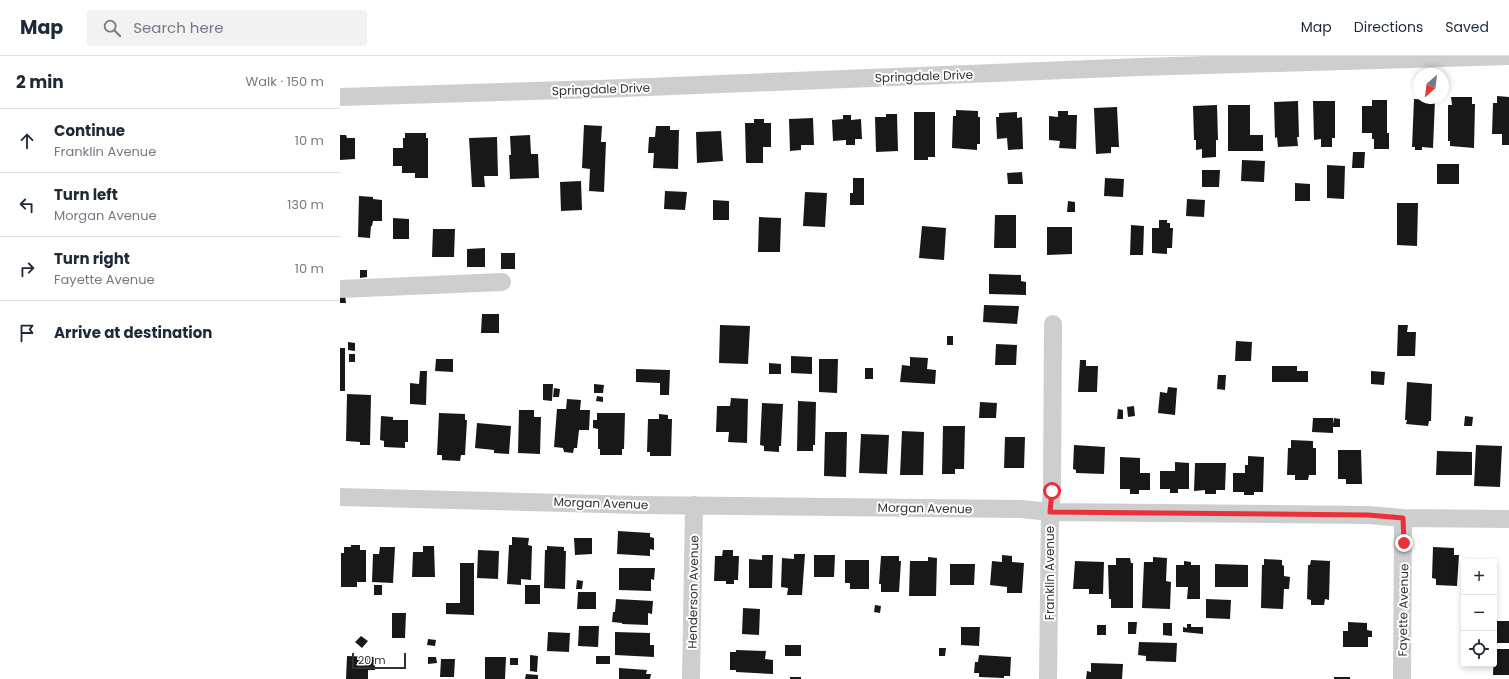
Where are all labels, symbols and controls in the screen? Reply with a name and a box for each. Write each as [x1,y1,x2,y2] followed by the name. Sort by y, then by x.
[87,10,367,46] search box
[20,14,63,41] text: Map
[101,17,123,39] icon: search
[133,17,224,38] text: Search here
[1301,17,1332,37] text: Map
[1354,17,1423,37] text: Directions
[1445,17,1489,37] text: Saved
[875,66,973,86] street label: Springdale Drive
[1413,68,1449,104] north arrow
[16,70,64,94] text: 2 min
[246,72,324,91] text: Walk · 150 m
[552,79,650,99] street label: Springdale Drive
[54,120,125,141] text: Continue
[16,130,38,152] icon: ahead
[295,131,324,150] text: 10 m
[54,142,156,161] text: Franklin Avenue
[54,184,118,205] text: Turn left
[16,194,38,216] icon: left
[287,195,324,214] text: 130 m
[54,206,157,225] text: Morgan Avenue
[54,248,130,269] text: Turn right
[16,258,38,280] icon: right
[295,259,324,278] text: 10 m
[54,270,155,289] text: Fayette Avenue
[16,322,38,344] icon: arrive
[54,322,212,343] text: Arrive at destination
[1043,482,1061,500] route start
[553,493,649,513] street label: Morgan Avenue
[878,499,972,517] street label: Morgan Avenue
[1041,526,1058,620] street label: Franklin Avenue
[1395,534,1413,552] route end
[684,535,702,649] street label: Henderson Avenue
[1461,559,1497,667] map controls
[1461,559,1497,595] button: +
[1394,563,1412,657] street label: Fayette Avenue
[1461,595,1497,631] button: −
[1461,631,1497,667] button: locate
[352,651,406,670] scale bar
[358,652,386,668] text: 20 m

